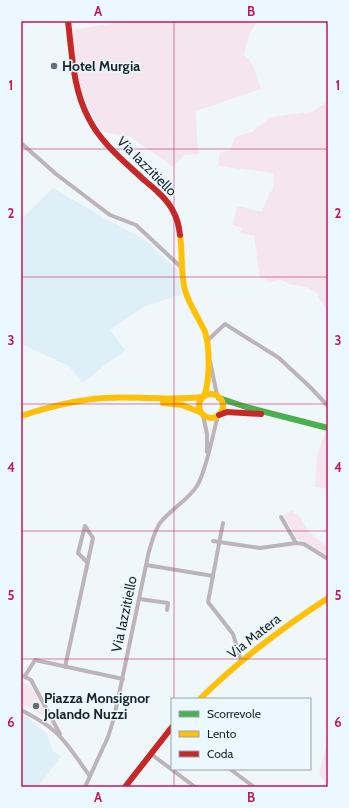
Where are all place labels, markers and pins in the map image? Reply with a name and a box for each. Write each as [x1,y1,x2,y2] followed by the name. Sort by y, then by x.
[62,57,140,75] place label: Hotel Murgia
[49,61,59,71] marker: Hotel Murgia
[43,689,150,723] place label: Piazza Monsignor Jolando Nuzzi
[31,701,41,711] marker: Piazza Monsignor Jolando Nuzzi

